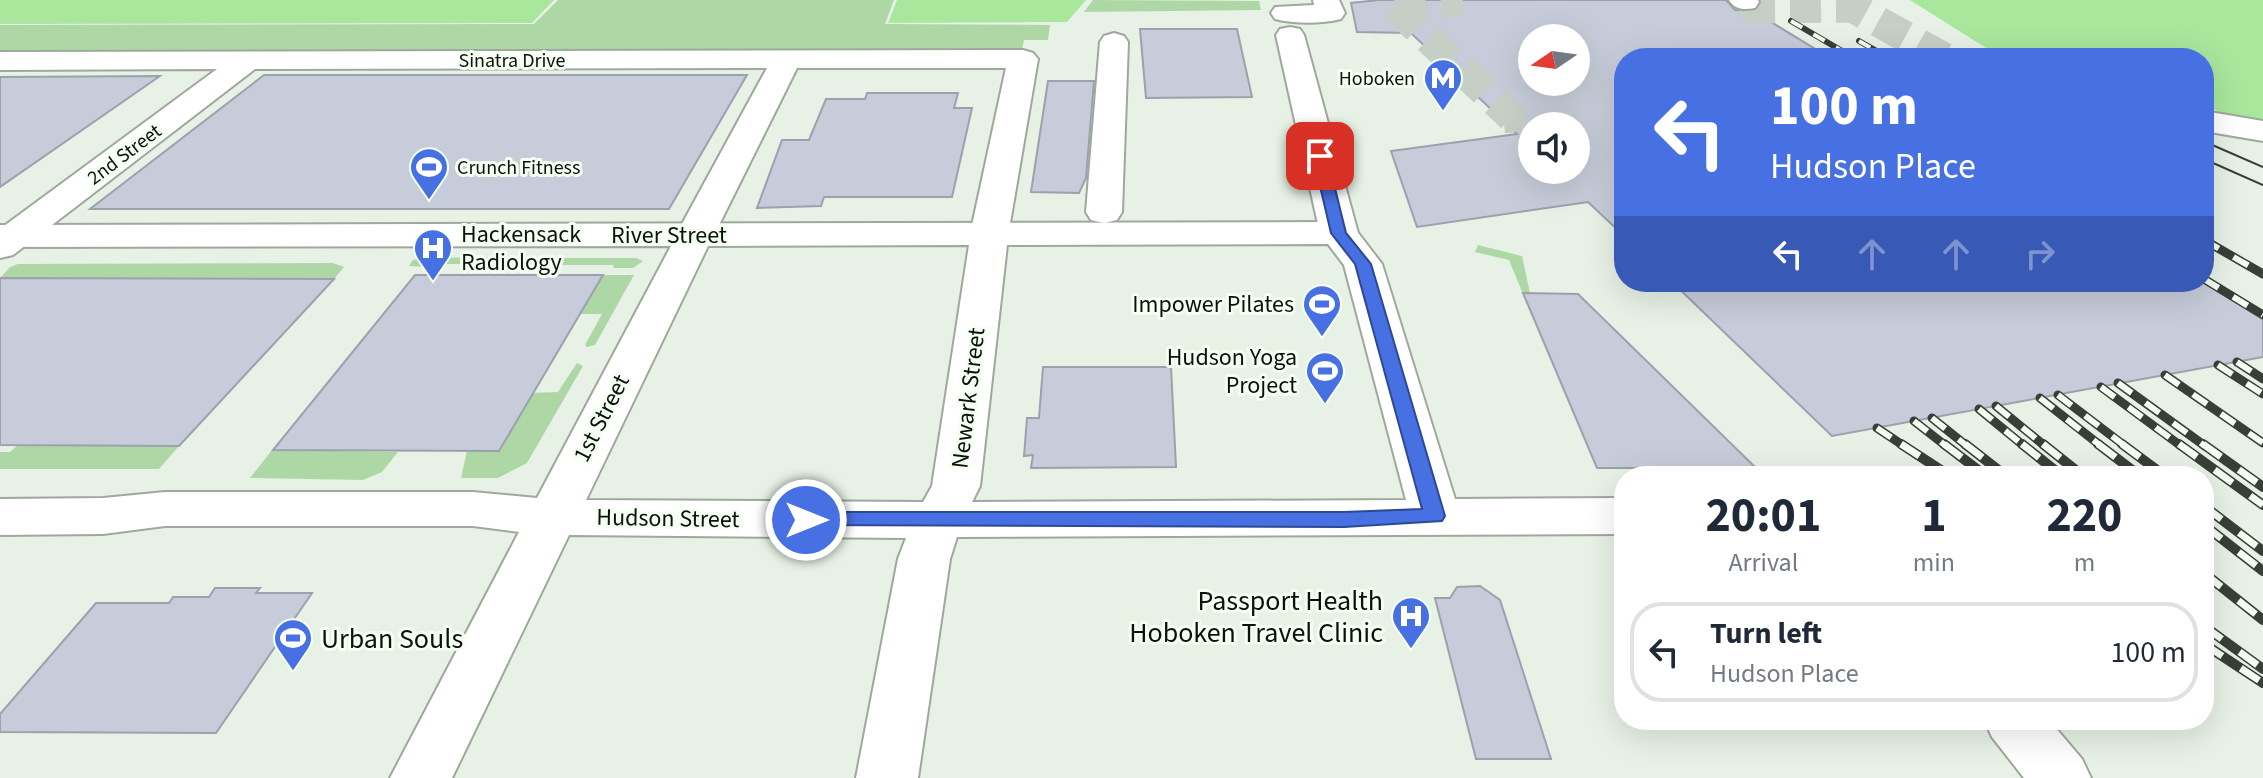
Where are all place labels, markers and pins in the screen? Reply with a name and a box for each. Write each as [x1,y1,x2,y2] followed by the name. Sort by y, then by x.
[1422,57,1464,112] metro station icon: Hoboken
[1339,65,1415,93] place label: Hoboken
[1286,122,1354,190] pin
[408,146,450,201] sports icon: Crunch Fitness
[457,154,580,182] place label: Crunch Fitness
[461,217,581,280] place label: Hackensack Radiology
[412,227,454,282] hospital icon: Hackensack Radiology
[1301,283,1343,338] sports icon: Impower Pilates
[1132,287,1294,322] place label: Impower Pilates
[1167,340,1297,403] place label: Hudson Yoga Project
[1304,350,1346,405] sports icon: Hudson Yoga Project
[1129,581,1383,653] place label: Passport Health Hoboken Travel Clinic
[1390,595,1432,650] hospital icon: Passport Health Hoboken Travel Clinic
[272,617,314,672] sports icon: Urban Souls
[321,619,463,659] place label: Urban Souls

